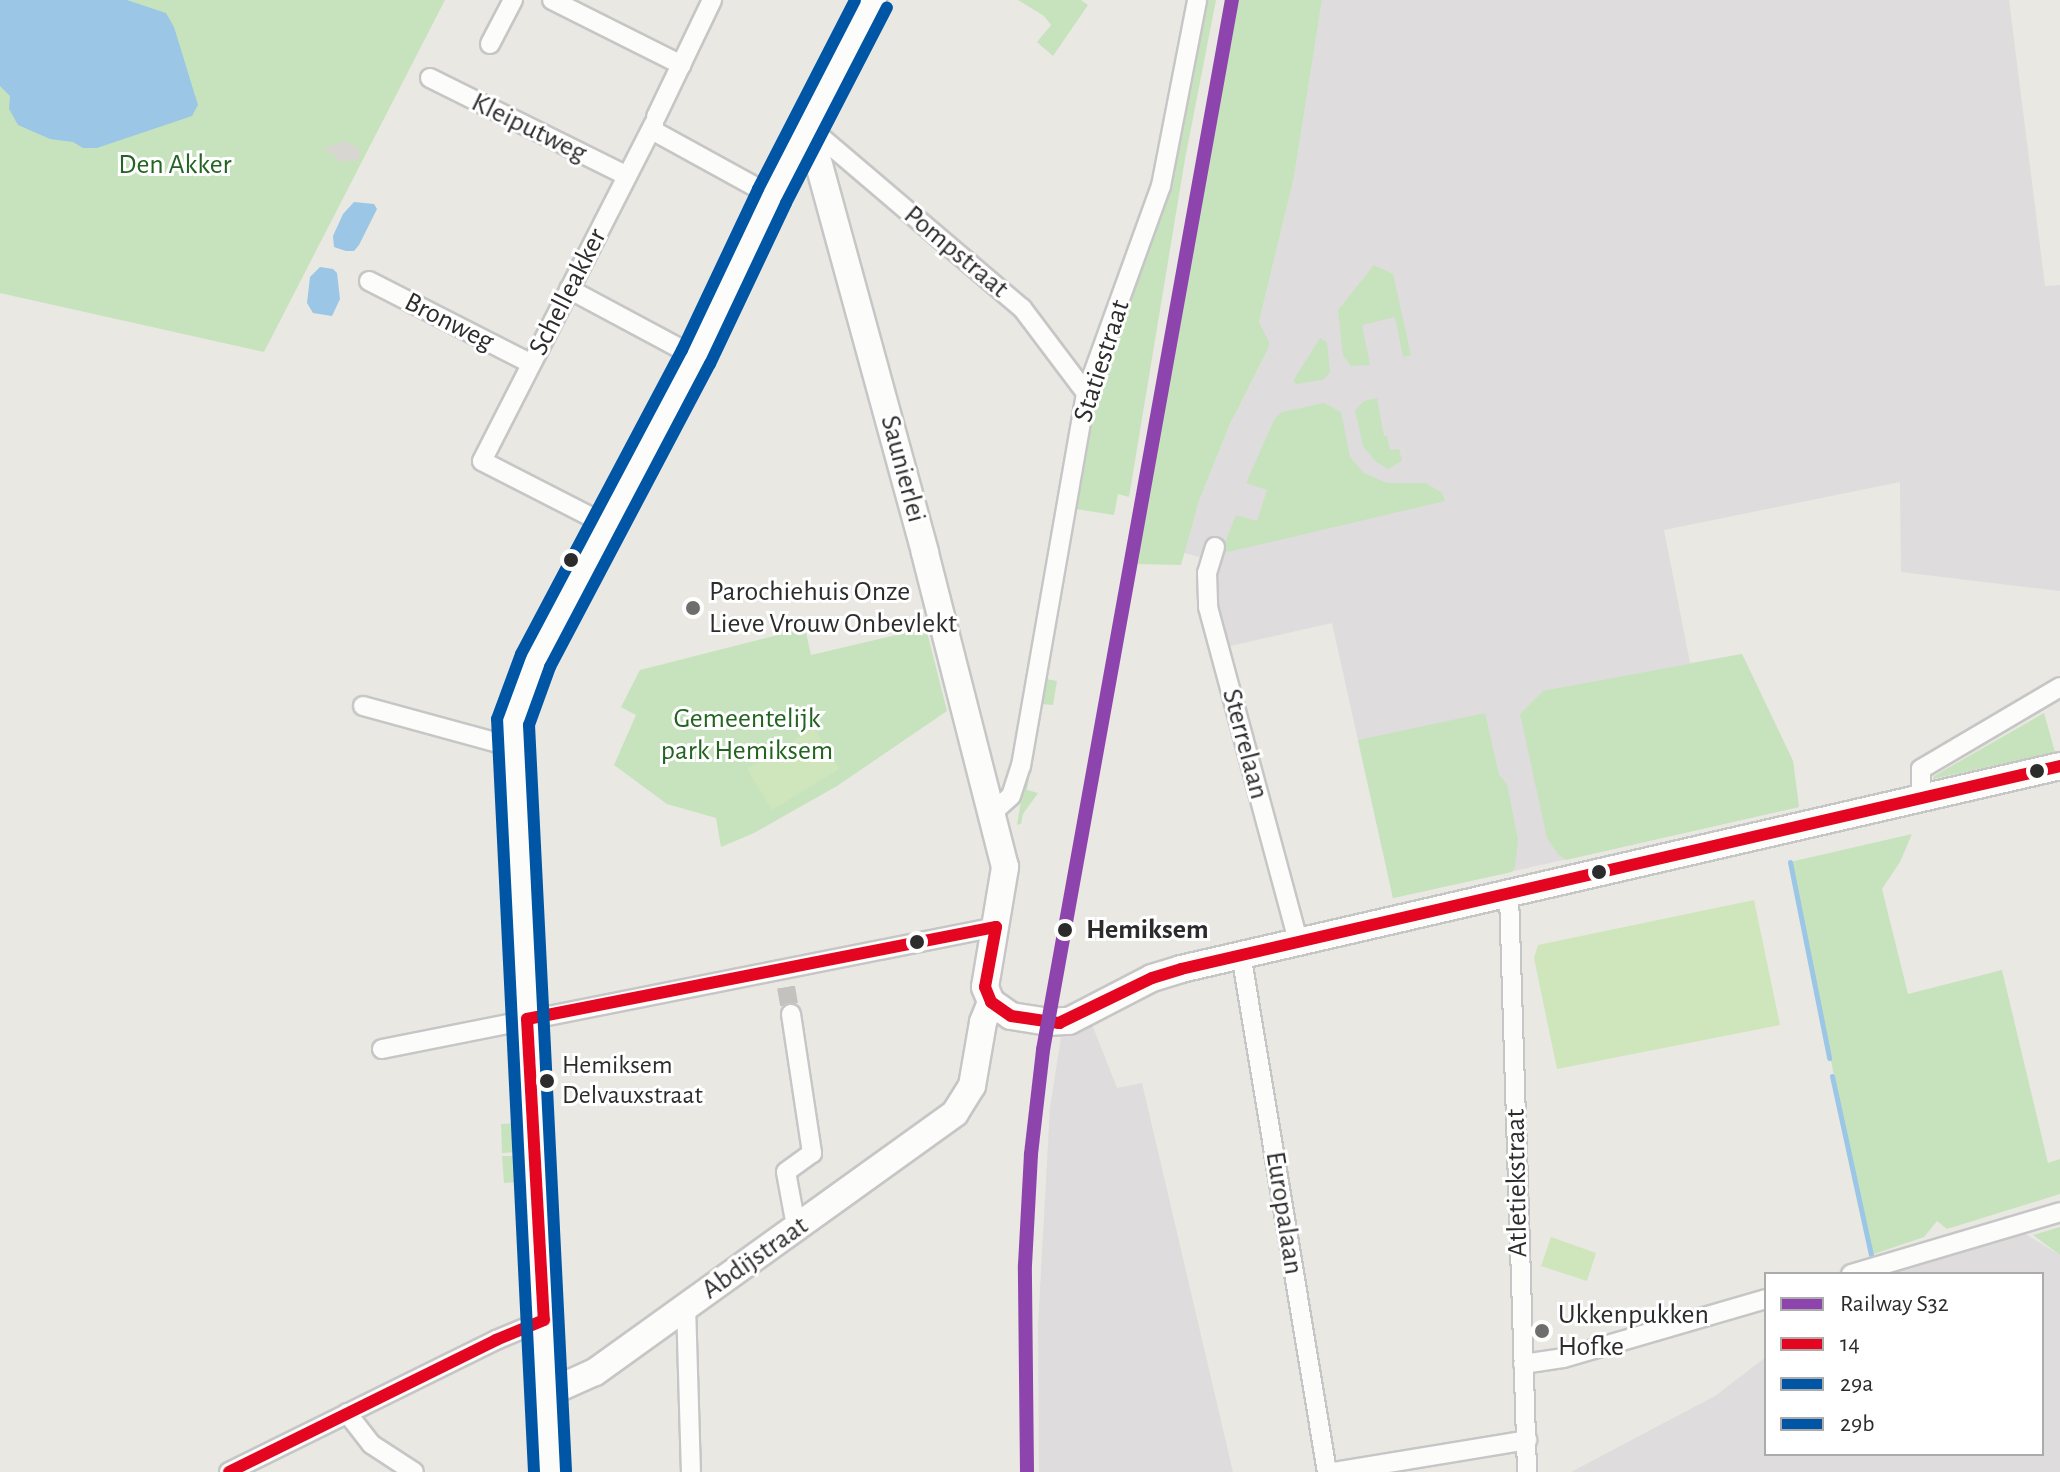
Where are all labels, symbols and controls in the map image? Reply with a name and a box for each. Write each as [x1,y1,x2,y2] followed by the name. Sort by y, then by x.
[466,86,592,170] street label: Kleiputweg
[118,148,232,182] park label: Den Akker
[897,199,1015,305] street label: Pompstraat
[522,223,614,361] street label: Schelleakker
[399,285,499,359] street label: Bronweg
[1066,296,1138,426] street label: Statiestraat
[873,412,933,526] street label: Saunierlei
[563,552,579,568] unlabelled marker
[709,575,957,641] place label: Parochiehuis Onze Lieve Vrouw Onbevlekt
[684,599,702,617] marker: Parochiehuis Onze Lieve Vrouw Onbevlekt
[1214,685,1276,803] street label: Sterrelaan
[661,702,833,768] park label: Gemeentelijk park Hemiksem
[2029,763,2045,779] unlabelled marker
[1591,864,1607,880] unlabelled marker
[1086,913,1208,947] place label: Hemiksem
[1051,916,1079,944] marker: Hemiksem
[909,934,925,950] unlabelled marker
[562,1050,703,1112] place label: Hemiksem Delvauxstraat
[539,1073,555,1089] marker: Hemiksem Delvauxstraat
[1499,1108,1535,1258] street label: Atletiekstraat
[1258,1149,1310,1277] street label: Europalaan
[695,1209,815,1307] street label: Abdijstraat
[1764,1272,2044,1456] legend
[1840,1292,1949,1316] text: Railway S32
[1558,1298,1709,1364] place label: Ukkenpukken Hofke
[1533,1322,1551,1340] marker: Ukkenpukken Hofke
[1840,1332,1860,1356] text: 14
[1840,1372,1873,1396] text: 29a
[1840,1412,1875,1436] text: 29b

